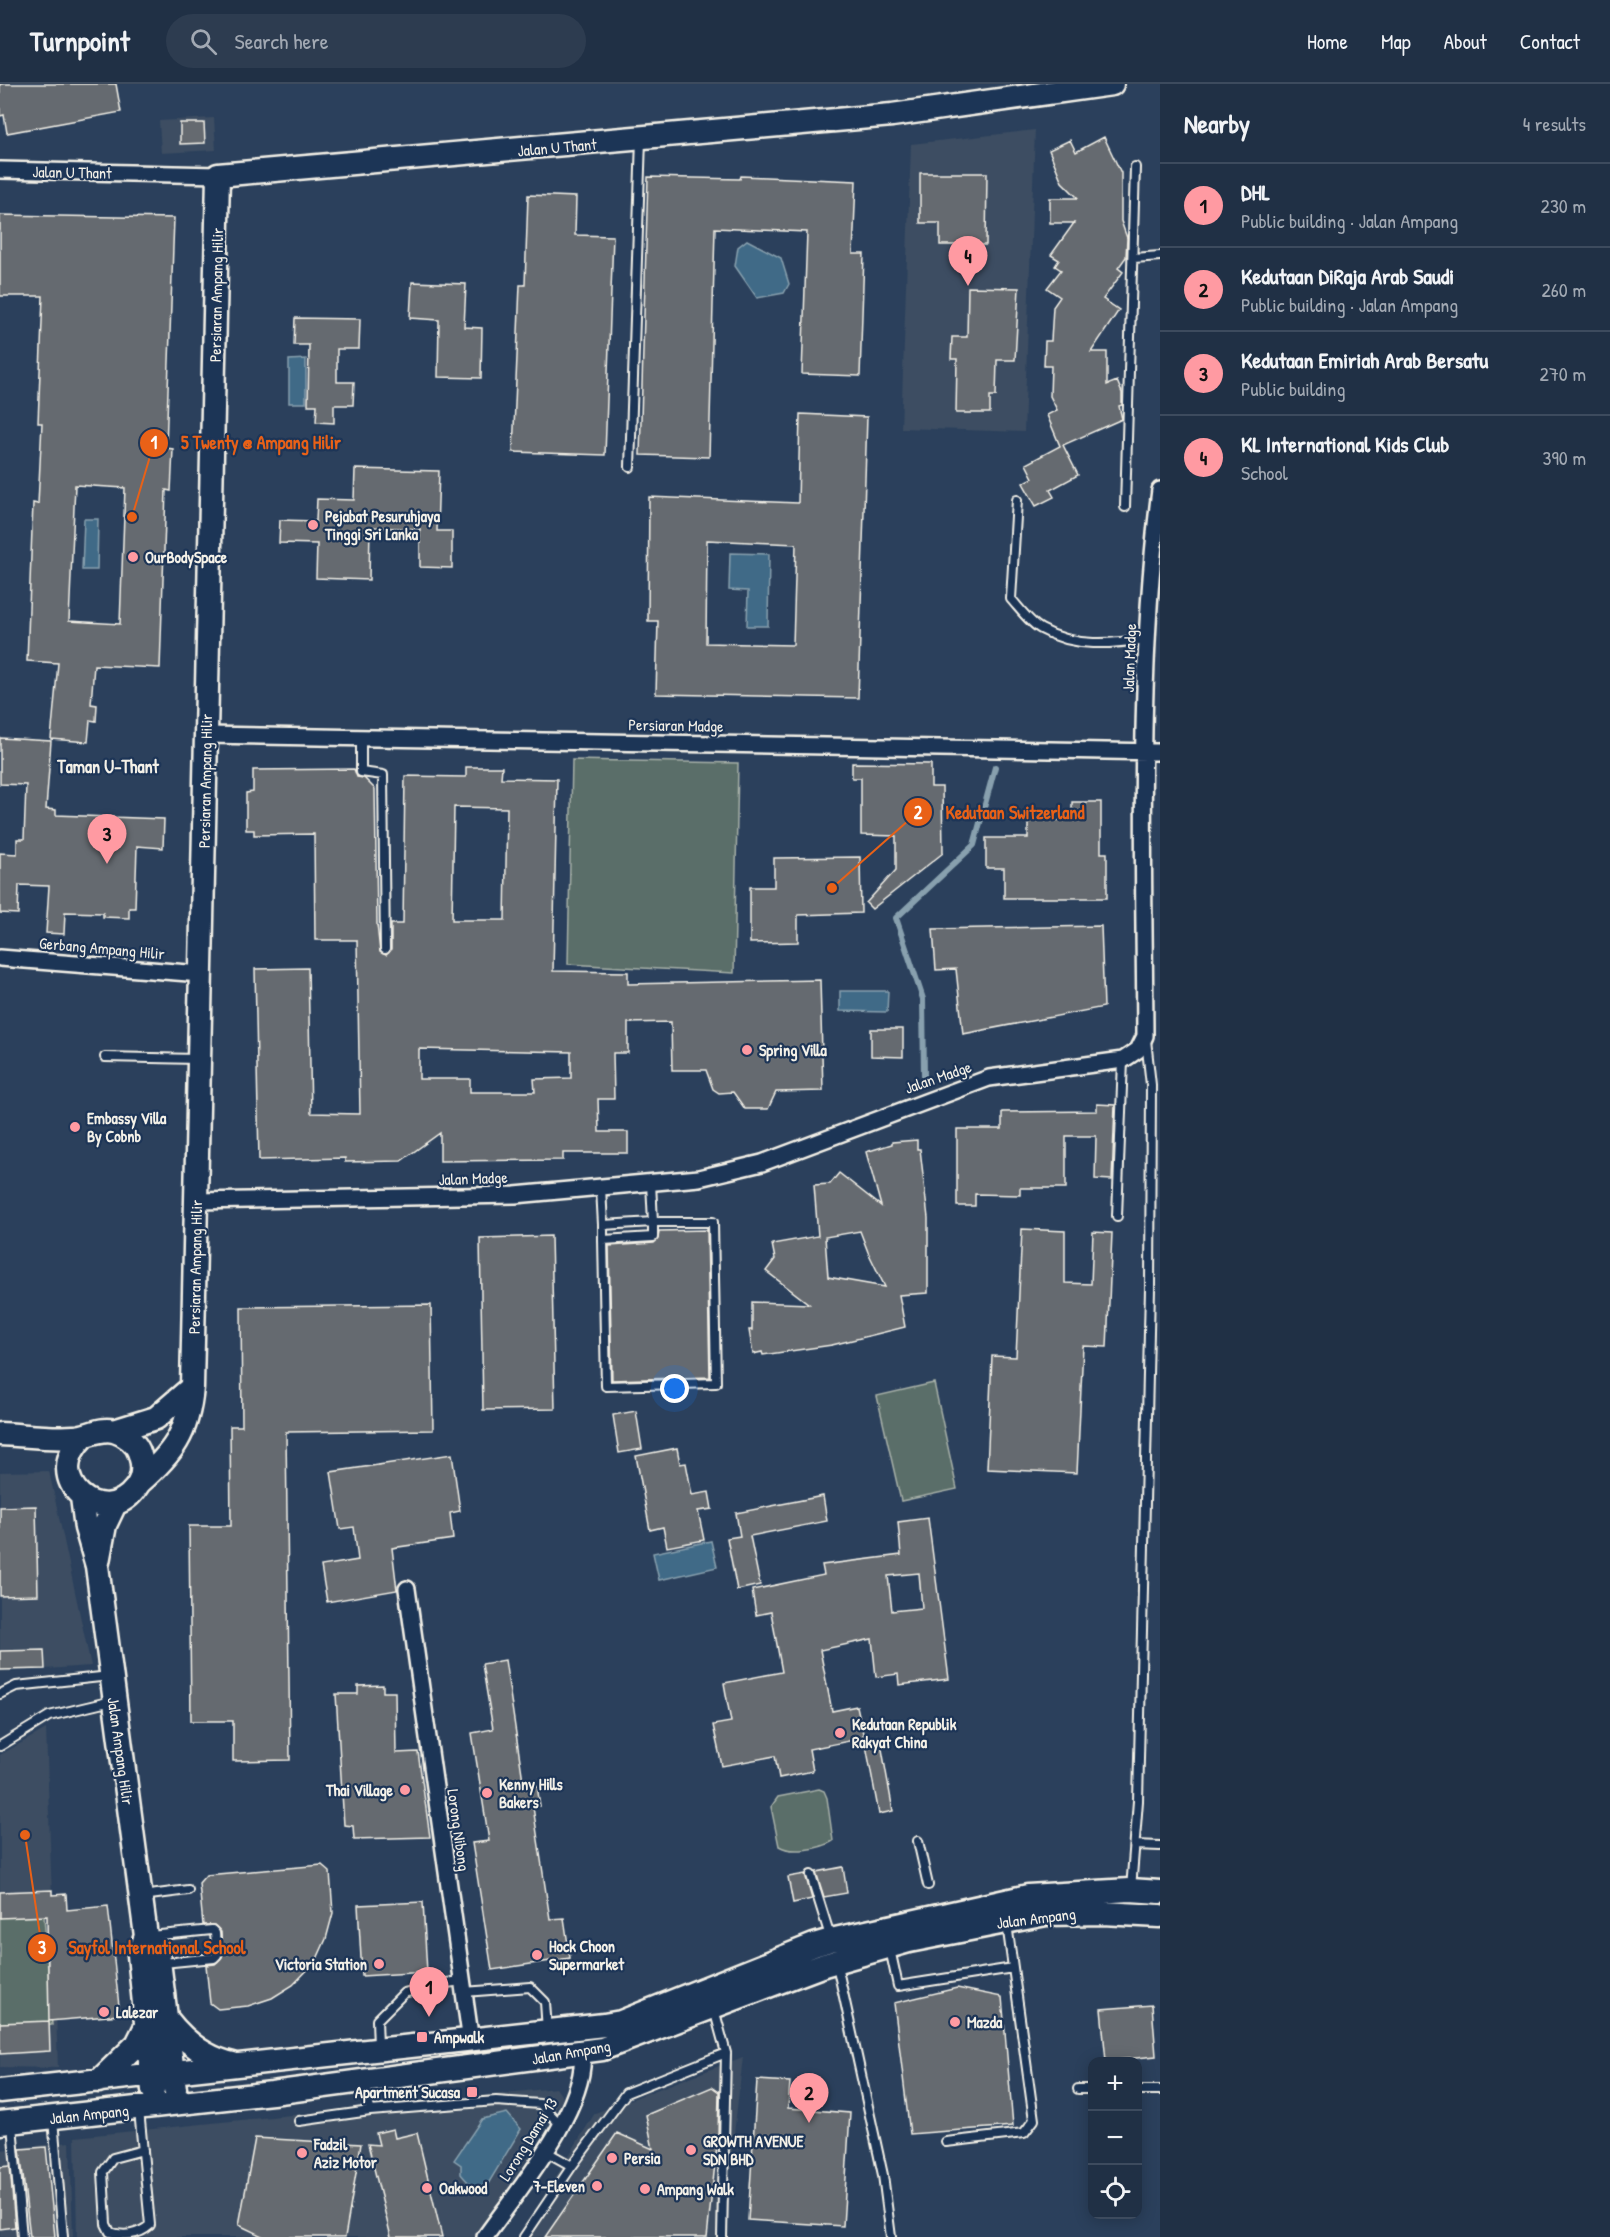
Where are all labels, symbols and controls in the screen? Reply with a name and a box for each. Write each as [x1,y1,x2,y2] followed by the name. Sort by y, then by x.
[166,14,586,68] search box
[30,22,130,60] text: Turnpoint
[187,25,220,58] icon: search
[235,26,329,56] text: Search here
[1307,27,1348,56] text: Home
[1381,27,1411,56] text: Map
[1444,27,1487,56] text: About
[1520,27,1580,56] text: Contact
[1184,106,1250,141] text: Nearby
[1523,110,1586,137] text: 4 results
[517,133,598,161] street label: Jalan U Thant
[32,160,112,184] street label: Jalan U Thant
[1241,177,1270,207] text: DHL
[1200,192,1207,219] text: 1
[1541,192,1586,219] text: 230 m
[1241,207,1458,234] text: Public building · Jalan Ampang
[204,228,228,362] street label: Persiaran Ampang Hilir
[948,236,988,286] pin: 4
[1241,261,1454,291] text: Kedutaan DiRaja Arab Saudi
[1199,276,1208,303] text: 2
[1542,276,1586,303] text: 260 m
[1241,291,1458,318] text: Public building · Jalan Ampang
[1241,345,1488,375] text: Kedutaan Emiriah Arab Bersatu
[1199,360,1208,387] text: 3
[1540,360,1586,387] text: 270 m
[1241,375,1345,402] text: Public building
[139,425,353,461] callout: 5 Twenty @ Ampang Hilir
[1241,429,1449,459] text: KL International Kids Club
[151,430,158,455] text: 1
[181,430,341,456] text: 5 Twenty @ Ampang Hilir
[1200,444,1207,471] text: 4
[1543,444,1586,471] text: 390 m
[1241,459,1288,486] text: School
[324,505,441,546] place label: Pejabat Pesuruhjaya Tinggi Sri Lanka
[306,518,320,532] marker: Pejabat Pesuruhjaya Tinggi Sri Lanka
[145,546,228,569] place label: OurBodySpace
[126,550,140,564] marker: OurBodySpace
[1117,622,1141,693] street label: Jalan Madge
[628,713,724,737] street label: Persiaran Madge
[193,714,217,848] street label: Persiaran Ampang Hilir
[56,754,160,779] district label: Taman U-Thant
[903,794,1096,830] callout: Kedutaan Switzerland
[914,800,923,825] text: 2
[946,800,1085,825] text: Kedutaan Switzerland
[88,814,126,864] pin: 3
[38,932,166,964] street label: Gerbang Ampang Hilir
[759,1039,827,1062] place label: Spring Villa
[740,1043,754,1057] marker: Spring Villa
[902,1055,975,1099] street label: Jalan Madge
[87,1107,167,1148] place label: Embassy Villa By Cobnb
[68,1120,82,1134] marker: Embassy Villa By Cobnb
[438,1166,509,1190] street label: Jalan Madge
[183,1200,207,1334] street label: Persiaran Ampang Hilir
[660,1374,689,1403] your location
[103,1696,139,1806] street label: Jalan Ampang Hilir
[852,1713,957,1754] place label: Kedutaan Republik Rakyat China
[833,1726,847,1740] marker: Kedutaan Republik Rakyat China
[499,1773,564,1813] place label: Kenny Hills Bakers
[325,1779,394,1802] place label: Thai Village
[398,1783,412,1797] marker: Thai Village
[480,1786,494,1800] marker: Kenny Hills Bakers
[442,1788,476,1872] street label: Lorong Nibong
[995,1902,1077,1934] street label: Jalan Ampang
[27,1930,258,1966] callout: Sayfol International School
[38,1935,46,1960] text: 3
[68,1935,247,1961] text: Sayfol International School
[549,1935,624,1976] place label: Hock Choon Supermarket
[530,1948,544,1962] marker: Hock Choon Supermarket
[275,1953,367,1975] place label: Victoria Station
[372,1957,386,1971] marker: Victoria Station
[410,1968,448,2017] pin: 1
[116,2001,159,2023] place label: Lalezar
[97,2005,111,2019] marker: Lalezar
[967,2011,1003,2033] place label: Mazda
[948,2015,962,2029] marker: Mazda
[434,2026,484,2049] place label: Ampwalk
[415,2030,429,2044] marker: Ampwalk
[530,2034,612,2070] street label: Jalan Ampang
[1088,2057,1142,2219] map controls
[1088,2057,1142,2111] button: +
[790,2074,828,2123] pin: 2
[355,2081,461,2104] place label: Apartment Sucasa
[465,2085,479,2099] marker: Apartment Sucasa
[494,2093,562,2185] street label: Lorong Damai 13
[48,2099,130,2129] street label: Jalan Ampang
[1088,2111,1142,2165] button: −
[703,2130,805,2170] place label: GROWTH AVENUE SDN BHD
[313,2133,378,2173] place label: Fadzil Aziz Motor
[684,2143,698,2157] marker: GROWTH AVENUE SDN BHD
[295,2146,309,2160] marker: Fadzil Aziz Motor
[624,2147,661,2169] place label: Persia
[605,2151,619,2165] marker: Persia
[1088,2165,1142,2219] button: locate
[532,2175,585,2197] place label: 7-Eleven
[439,2177,488,2199] place label: Oakwood
[657,2178,734,2201] place label: Ampang Walk
[590,2179,604,2193] marker: 7-Eleven
[420,2181,434,2195] marker: Oakwood
[638,2182,652,2196] marker: Ampang Walk

